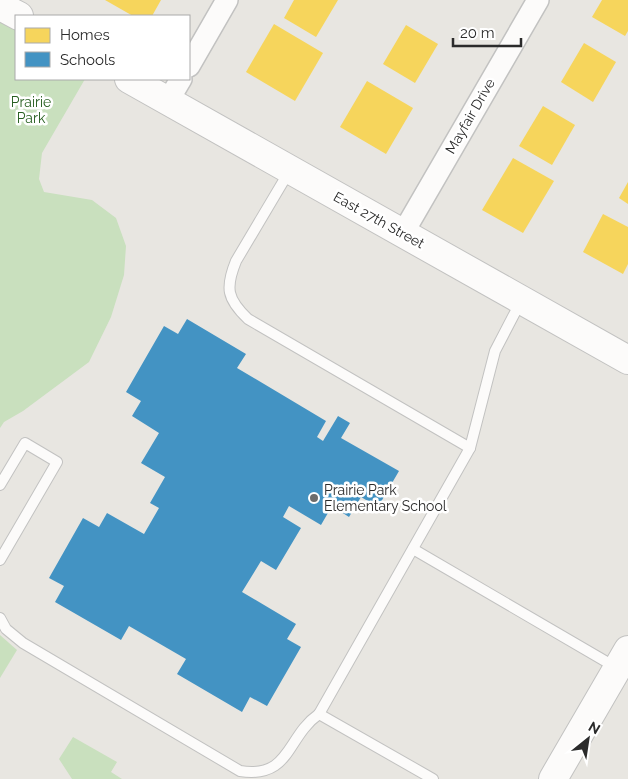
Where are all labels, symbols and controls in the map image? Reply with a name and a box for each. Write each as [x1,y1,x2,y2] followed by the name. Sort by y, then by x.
[15,15,190,80] legend
[453,15,520,47] scale bar
[460,24,495,42] text: 20 m
[60,26,110,44] text: Homes
[60,51,115,69] text: Schools
[442,76,498,156] street label: Mayfair Drive
[11,94,51,126] park label: Prairie Park
[331,188,427,252] street label: East 27th Street
[324,482,447,514] place label: Prairie Park Elementary School
[308,492,320,504] marker: Prairie Park Elementary School
[563,714,613,764] north arrow
[586,718,603,737] text: N

